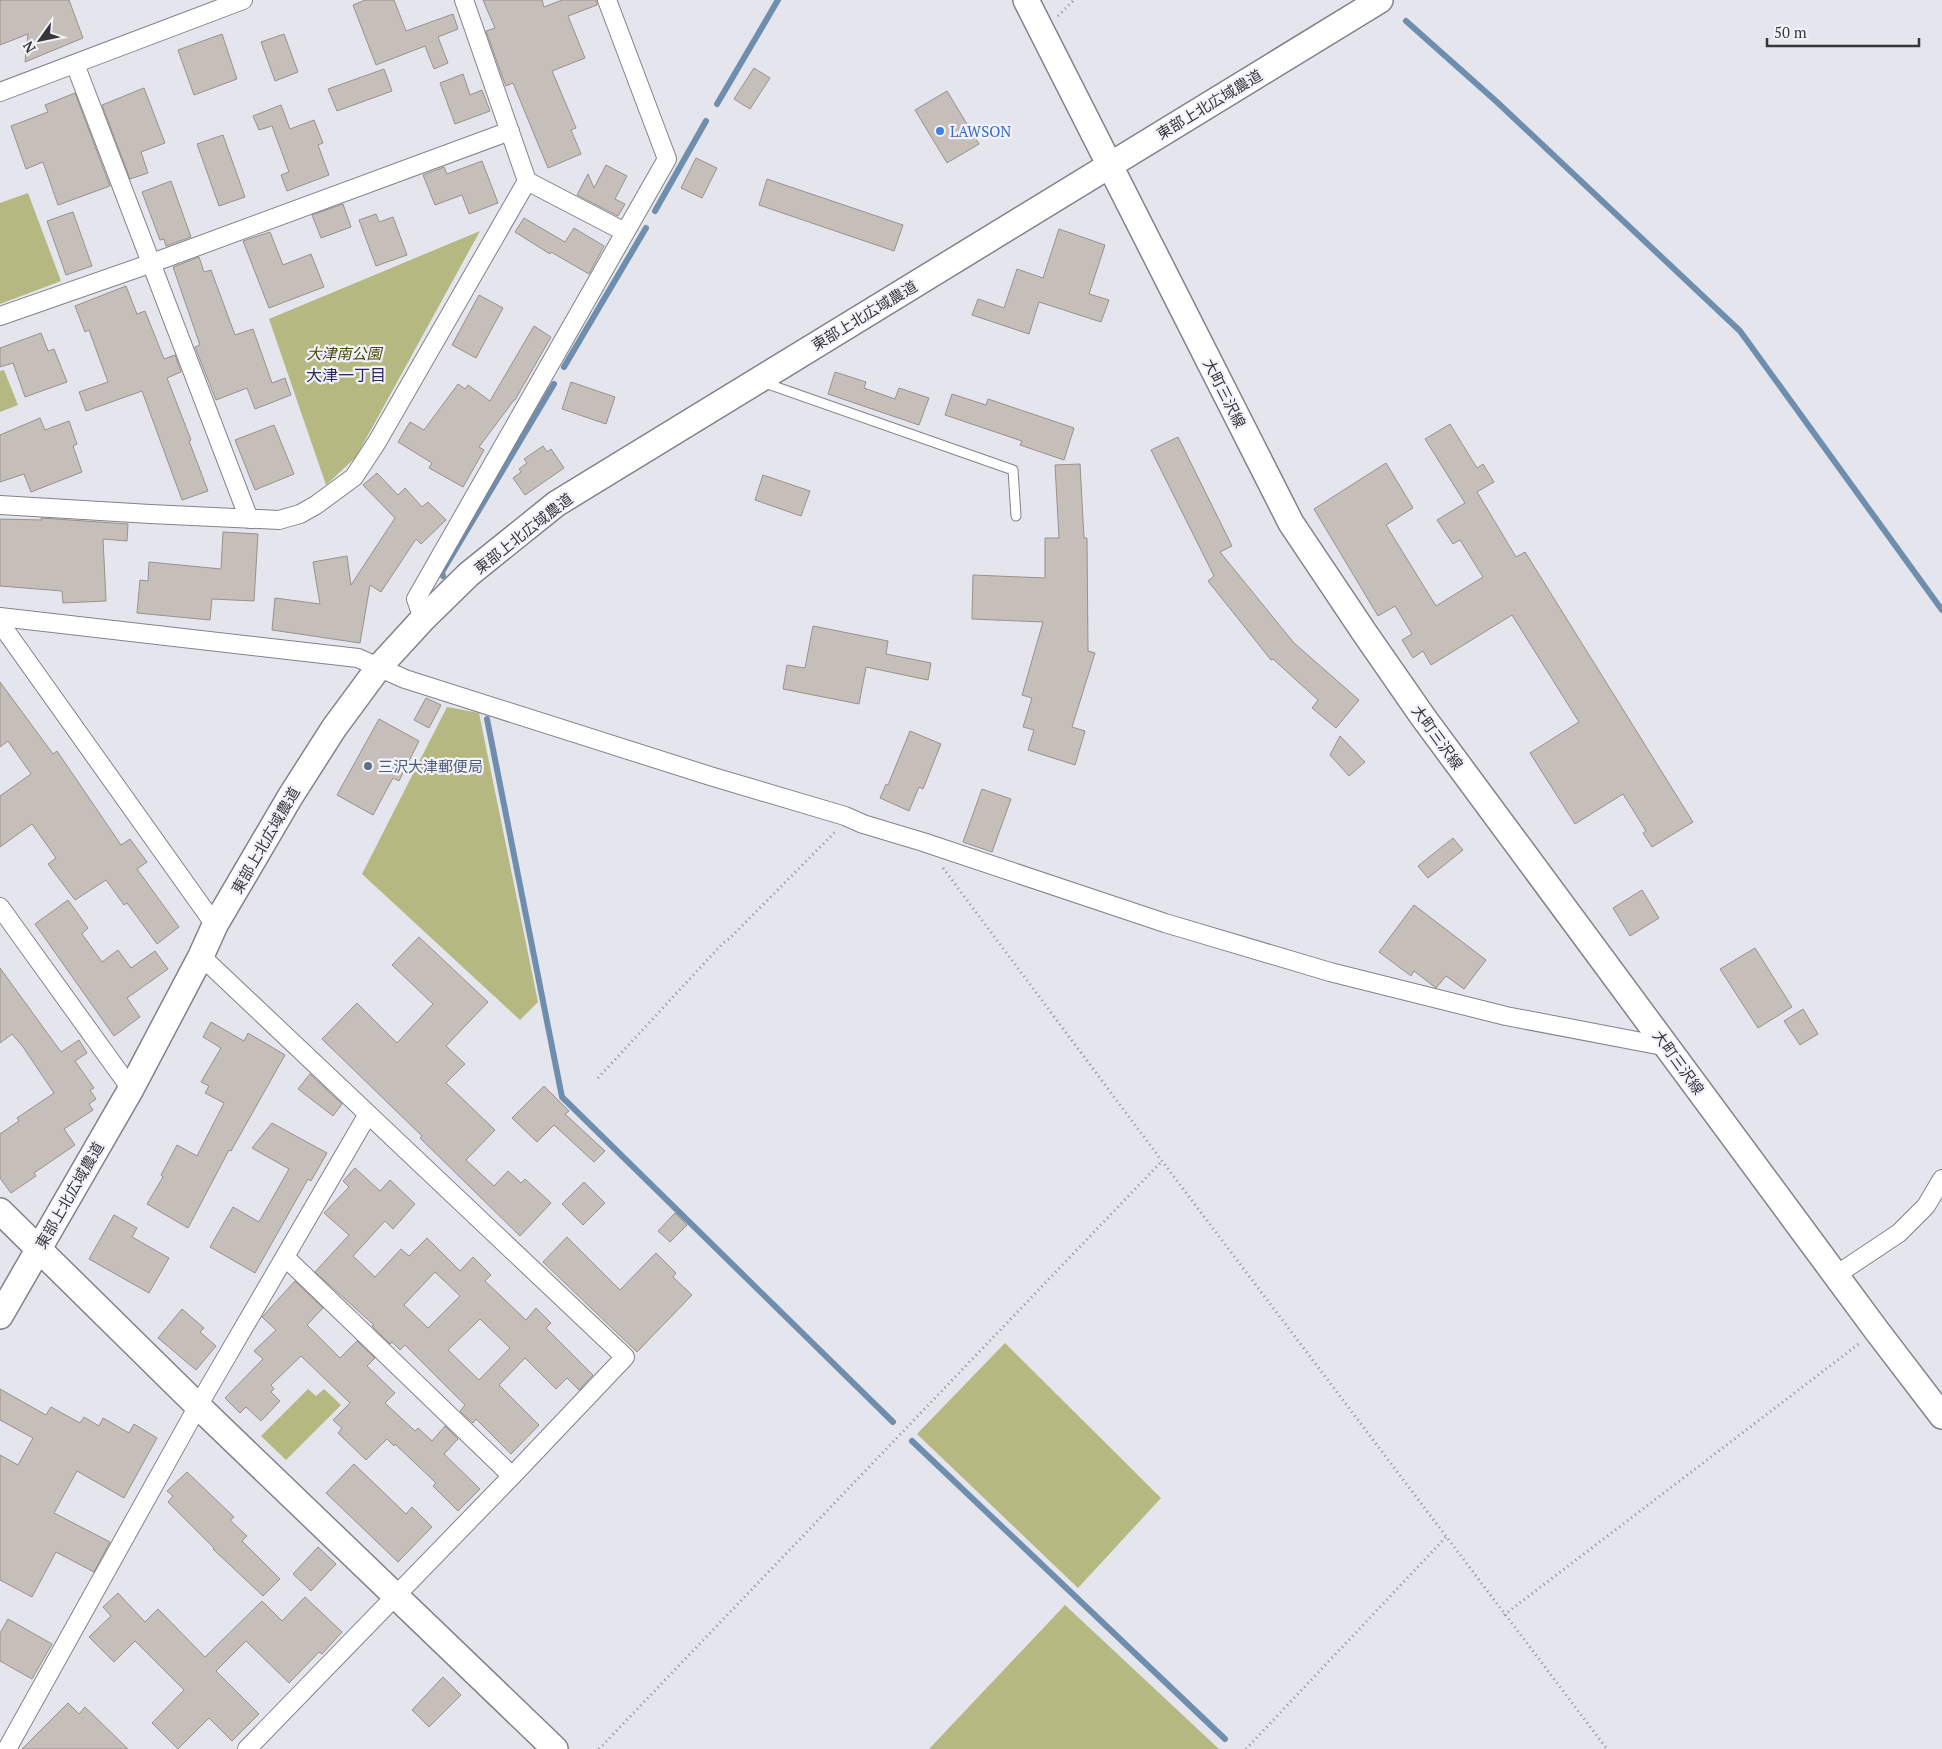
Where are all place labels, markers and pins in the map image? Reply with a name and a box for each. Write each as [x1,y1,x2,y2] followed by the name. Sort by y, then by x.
[950,121,1011,141] place label: LAWSON
[934,125,946,137] marker: LAWSON
[378,756,483,776] place label: 三沢大津郵便局
[362,760,374,772] marker: 三沢大津郵便局

